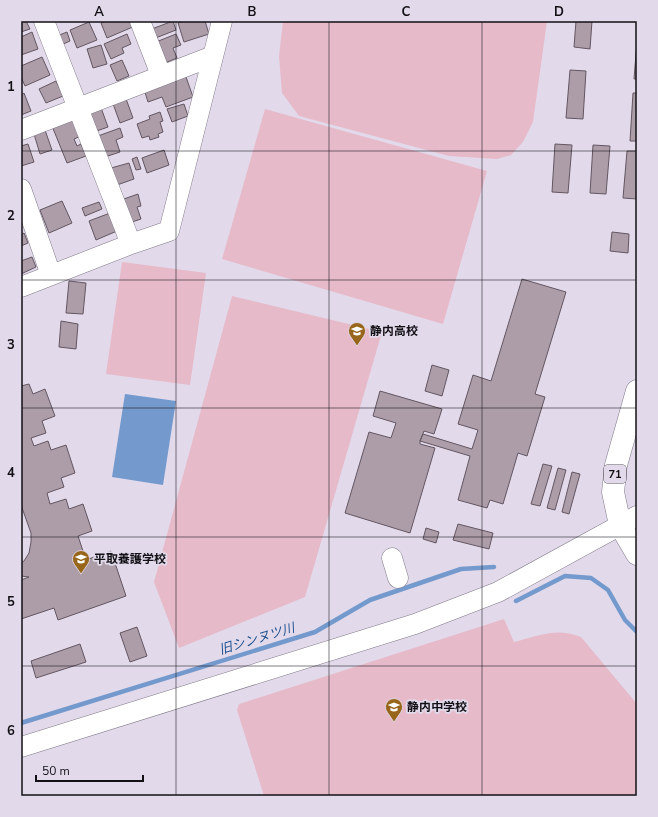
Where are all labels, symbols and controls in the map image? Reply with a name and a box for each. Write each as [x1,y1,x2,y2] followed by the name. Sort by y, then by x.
[94,3,104,21] text: A
[248,3,257,21] text: B
[402,3,411,21] text: C
[554,3,564,21] text: D
[7,78,15,96] text: 1
[7,207,15,225] text: 2
[347,321,367,346] school or university icon: 静内高校
[370,323,418,339] place label: 静内高校
[7,336,15,354] text: 3
[7,464,15,482] text: 4
[604,465,626,483] road number: 71
[71,549,91,574] school or university icon: 平取養護学校
[94,551,166,567] place label: 平取養護学校
[7,593,15,611] text: 5
[217,618,299,659] water label: 旧シンヌツ川
[384,697,404,722] school or university icon: 静内中学校
[407,699,467,715] place label: 静内中学校
[7,722,15,740] text: 6
[36,757,143,783] scale bar
[42,763,70,779] text: 50 m

